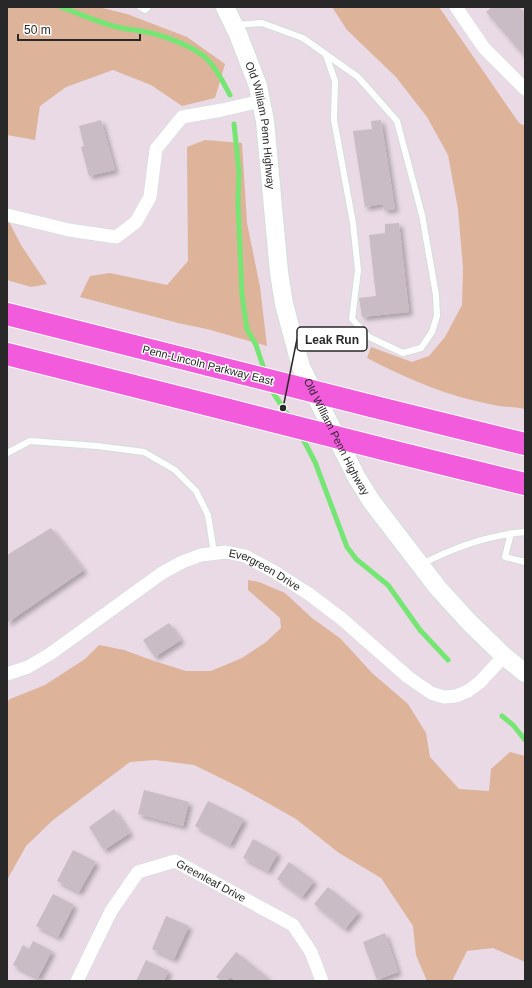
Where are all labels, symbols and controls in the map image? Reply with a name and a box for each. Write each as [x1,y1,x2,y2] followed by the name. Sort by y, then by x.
[18,16,140,42] scale bar
[24,23,51,37] text: 50 m
[243,60,277,190] street label: Old William Penn Highway
[297,327,367,351] callout: Leak Run
[305,333,359,347] text: Leak Run
[141,343,275,387] street label: Penn-Lincoln Parkway East
[302,376,372,498] street label: Old William Penn Highway
[228,547,303,593] street label: Evergreen Drive
[174,857,248,904] street label: Greenleaf Drive

